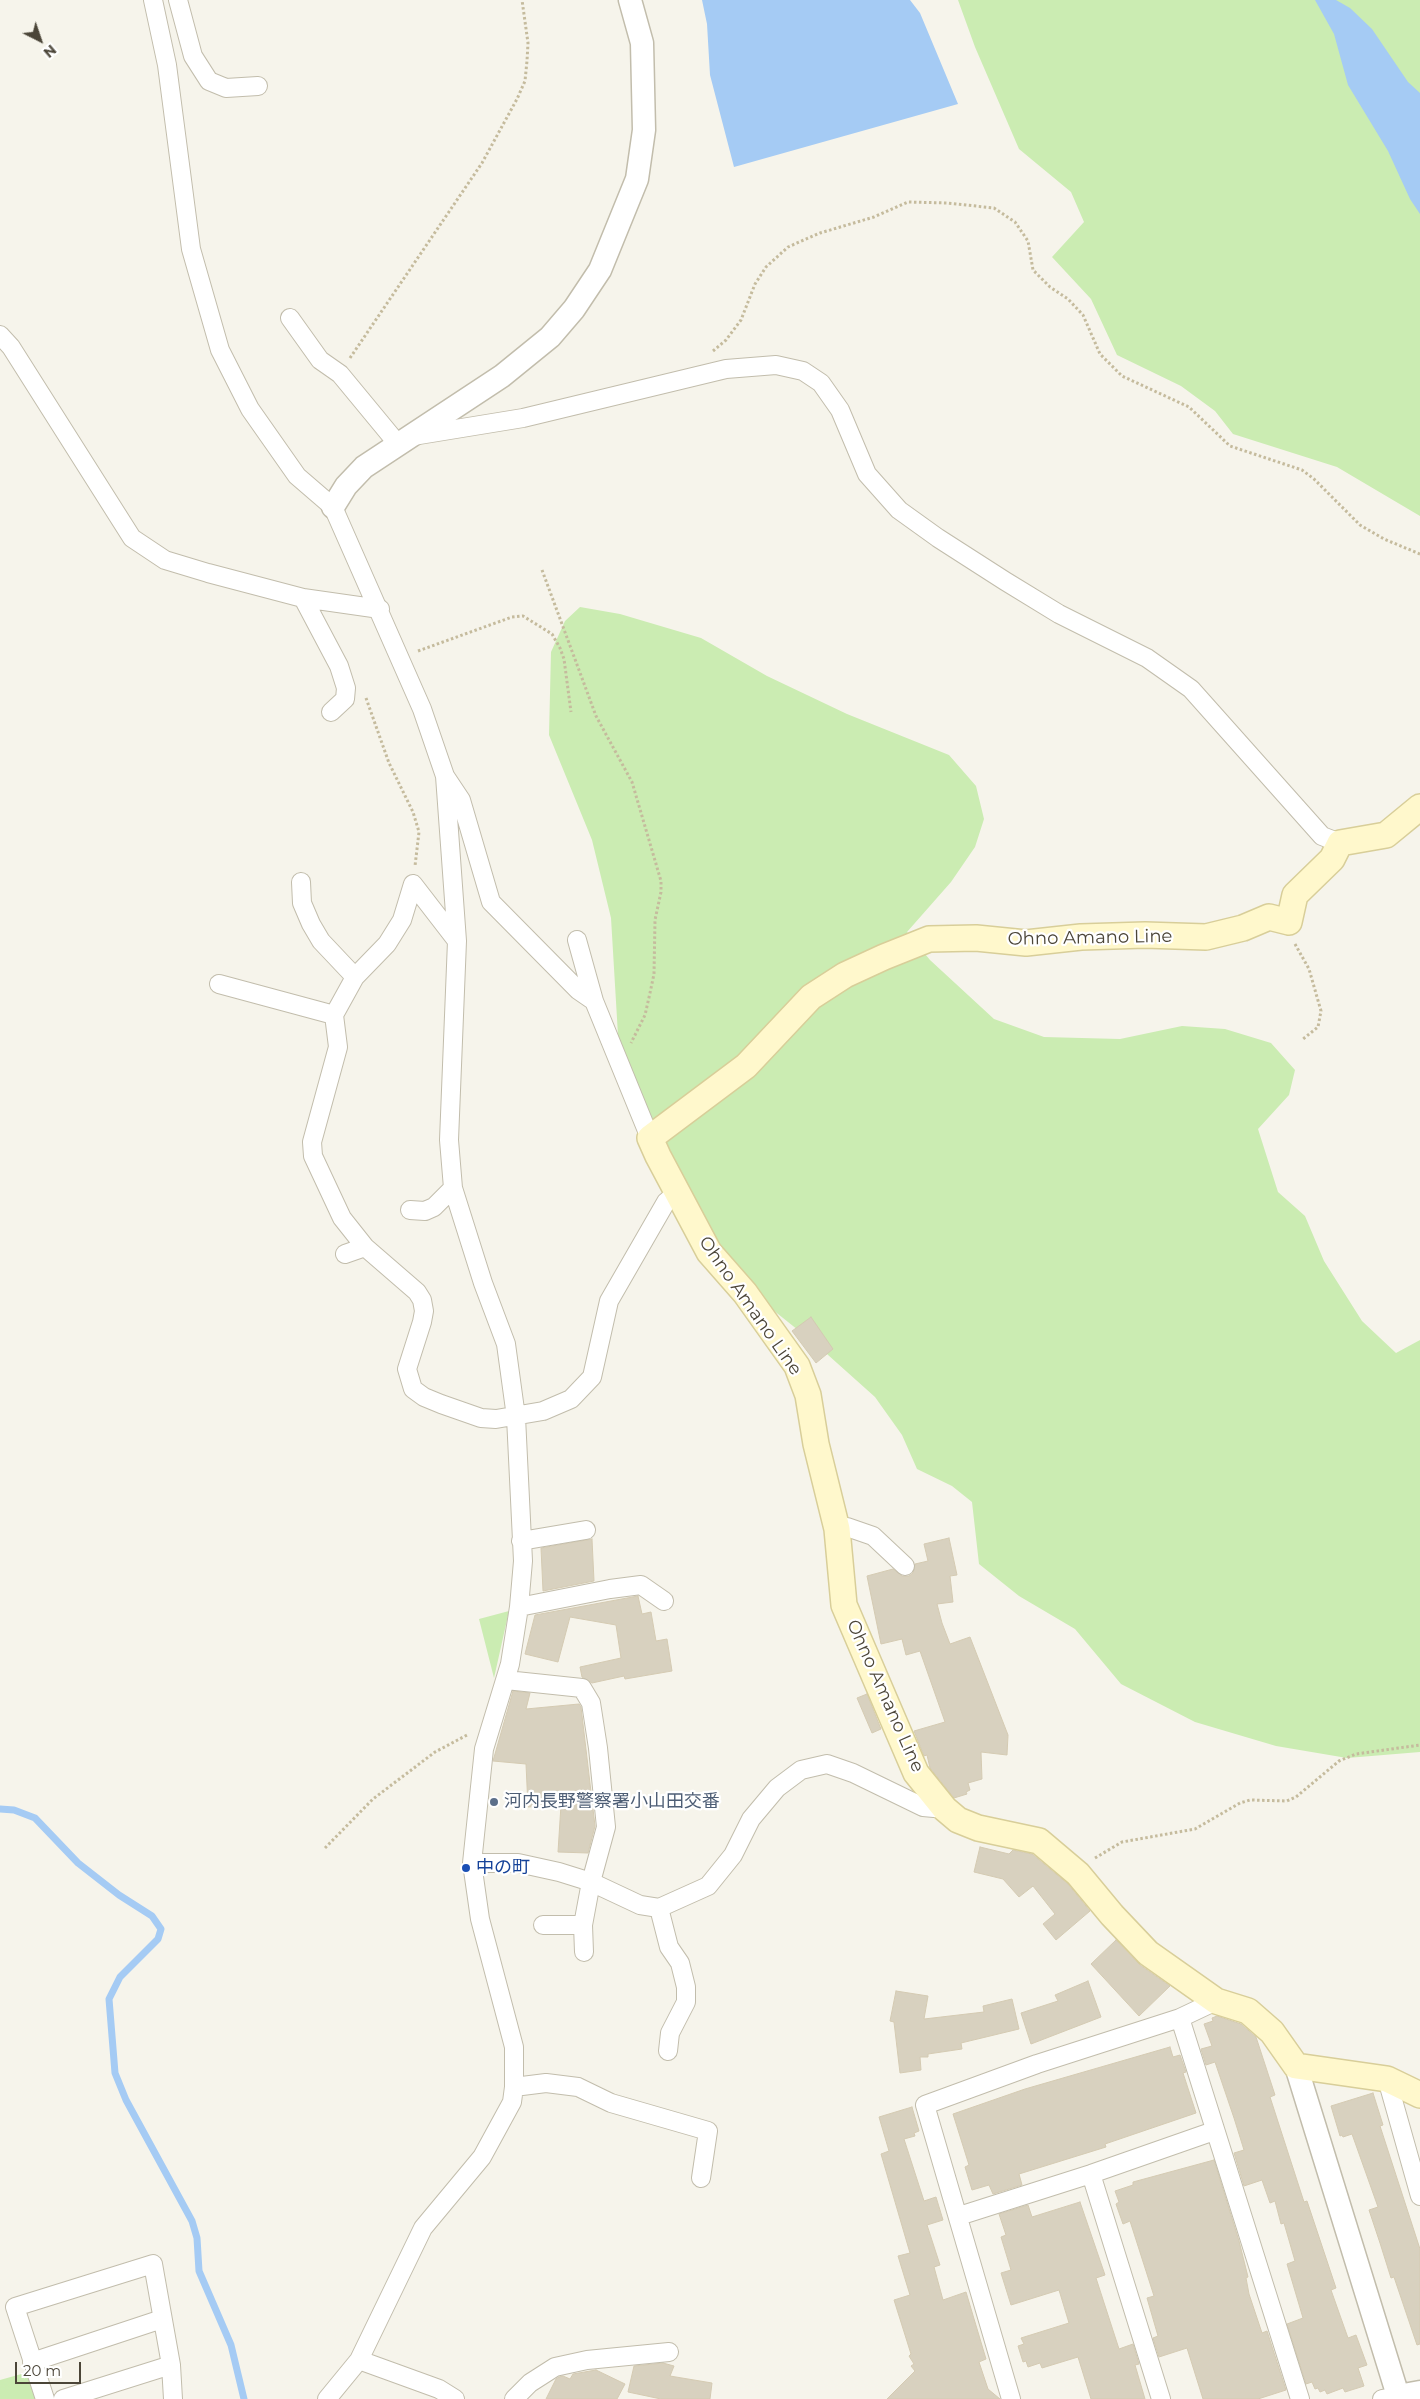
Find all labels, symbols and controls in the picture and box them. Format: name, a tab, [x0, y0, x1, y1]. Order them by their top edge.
north arrow	[15, 15, 65, 65]
text: N	[40, 41, 60, 62]
street label: Ohno Amano Line	[1007, 926, 1173, 950]
street label: Ohno Amano Line	[694, 1232, 806, 1380]
street label: Ohno Amano Line	[842, 1616, 928, 1776]
place label: 河内長野警察署小山田交番	[504, 1791, 720, 1813]
marker: 河内長野警察署小山田交番	[488, 1796, 500, 1808]
place label: 中の町	[476, 1857, 530, 1879]
marker: 中の町	[460, 1862, 472, 1874]
scale bar	[18, 2352, 84, 2384]
text: 20 m	[23, 2361, 61, 2380]

